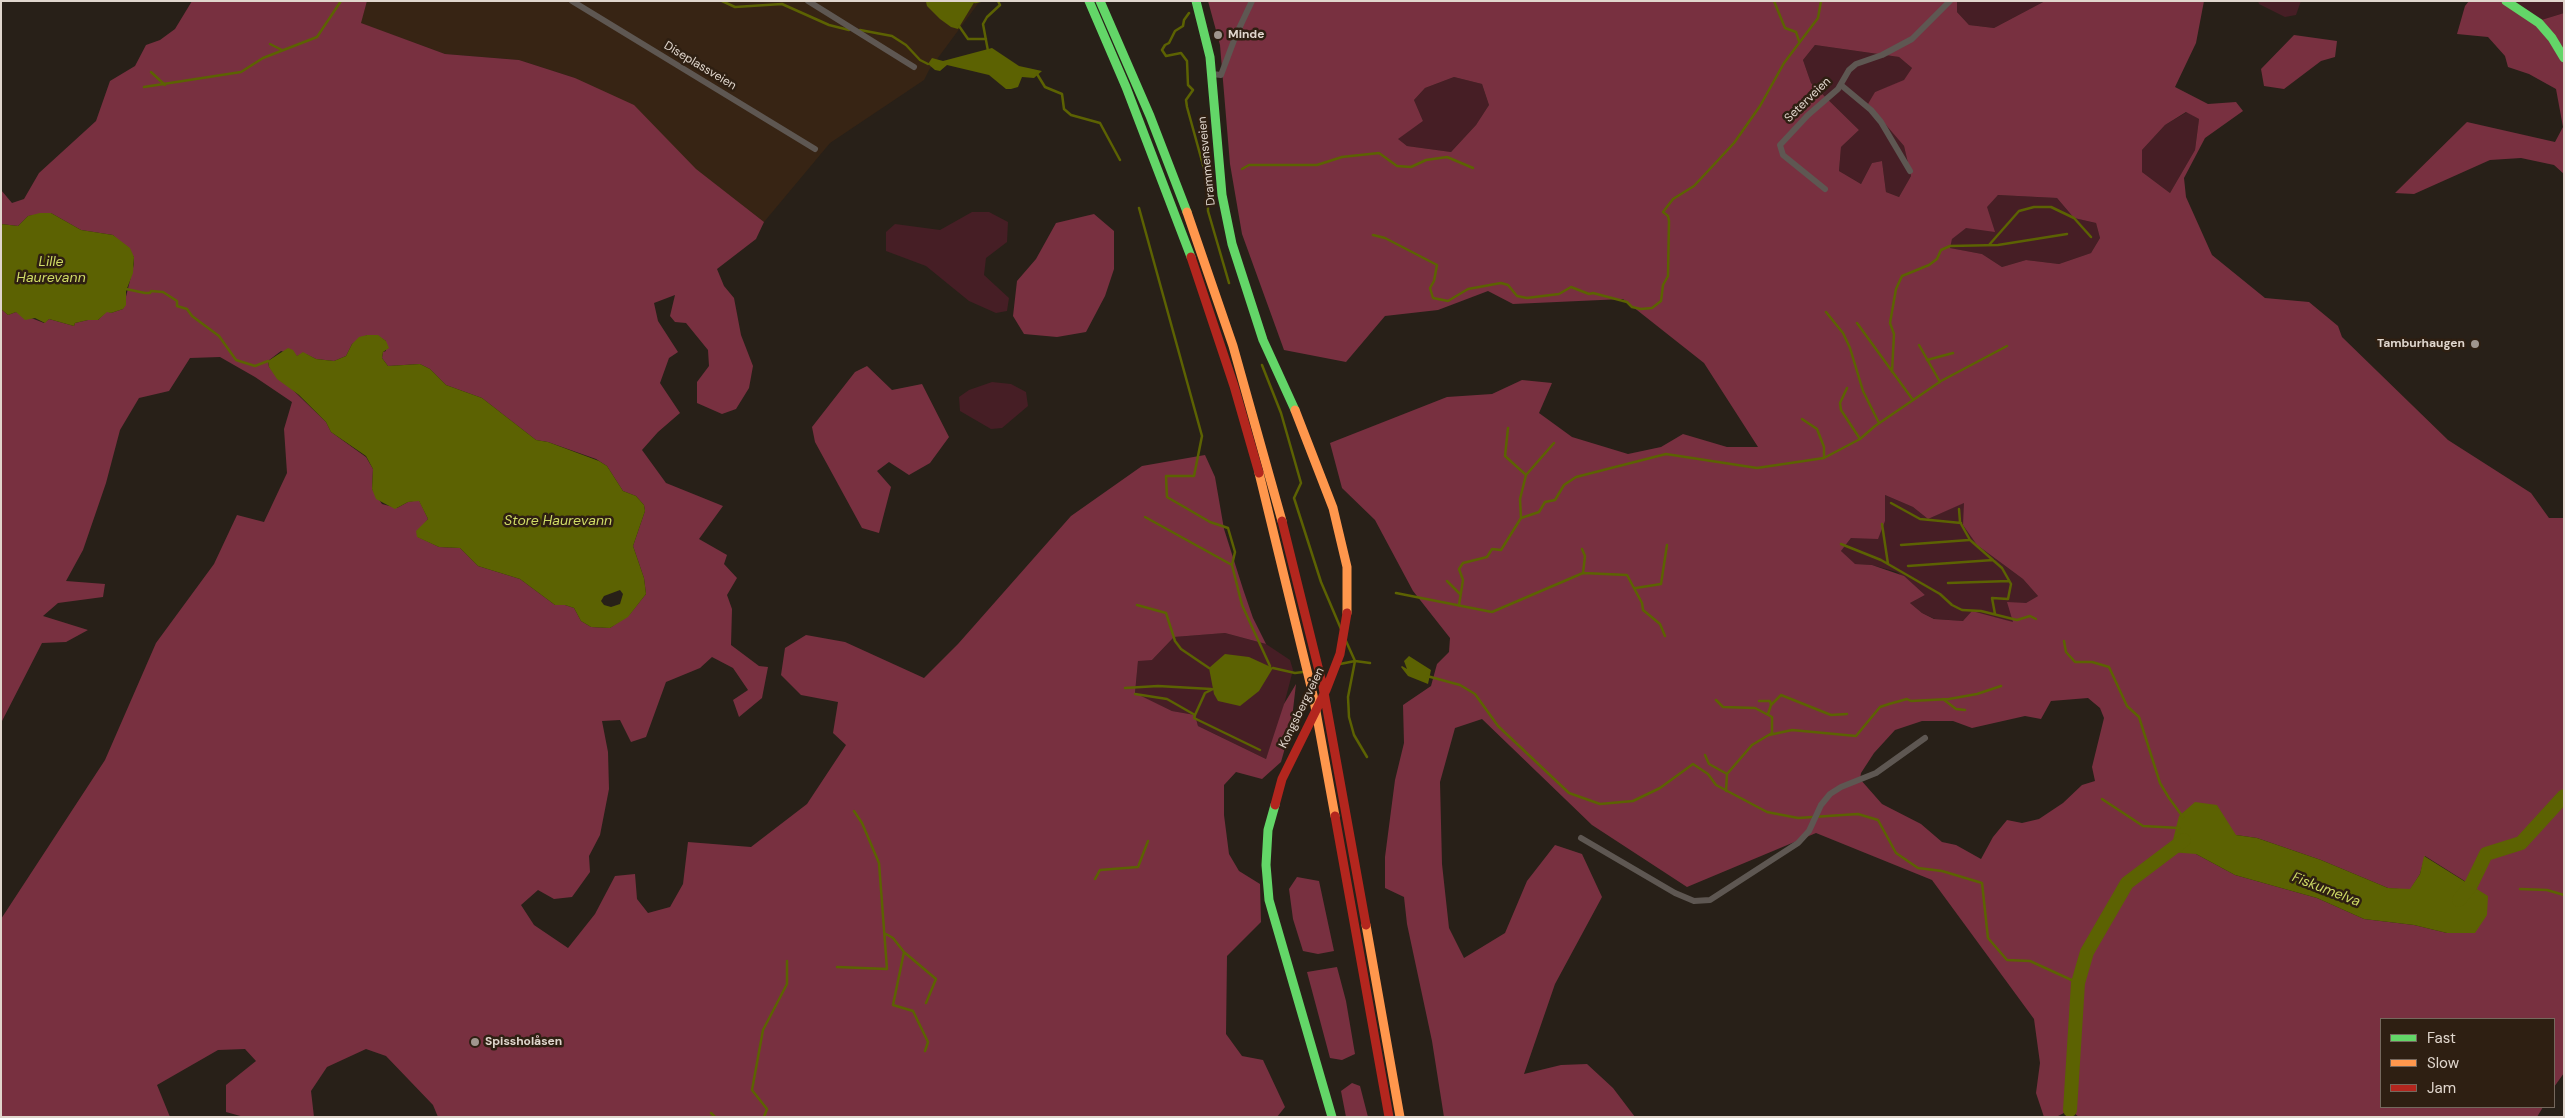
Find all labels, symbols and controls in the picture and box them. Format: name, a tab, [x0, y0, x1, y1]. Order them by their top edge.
place label: Minde	[1228, 28, 1264, 42]
marker: Minde	[1212, 29, 1224, 41]
street label: Diseplassveien	[661, 39, 739, 93]
street label: Seterveien	[1782, 74, 1834, 126]
street label: Drammensveien	[1195, 116, 1219, 206]
water label: Lille Haurevann	[16, 254, 86, 286]
place label: Tamburhaugen	[2377, 337, 2465, 351]
marker: Tamburhaugen	[2469, 338, 2481, 350]
water label: Store Haurevann	[504, 513, 612, 529]
street label: Kongsbergveien	[1276, 665, 1328, 751]
water label: Fiskumelva	[2289, 869, 2363, 911]
legend	[2380, 1018, 2555, 1108]
text: Fast	[2427, 1028, 2456, 1048]
place label: Spissholåsen	[485, 1035, 562, 1049]
marker: Spissholåsen	[469, 1036, 481, 1048]
text: Slow	[2427, 1053, 2459, 1073]
text: Jam	[2427, 1078, 2456, 1098]

